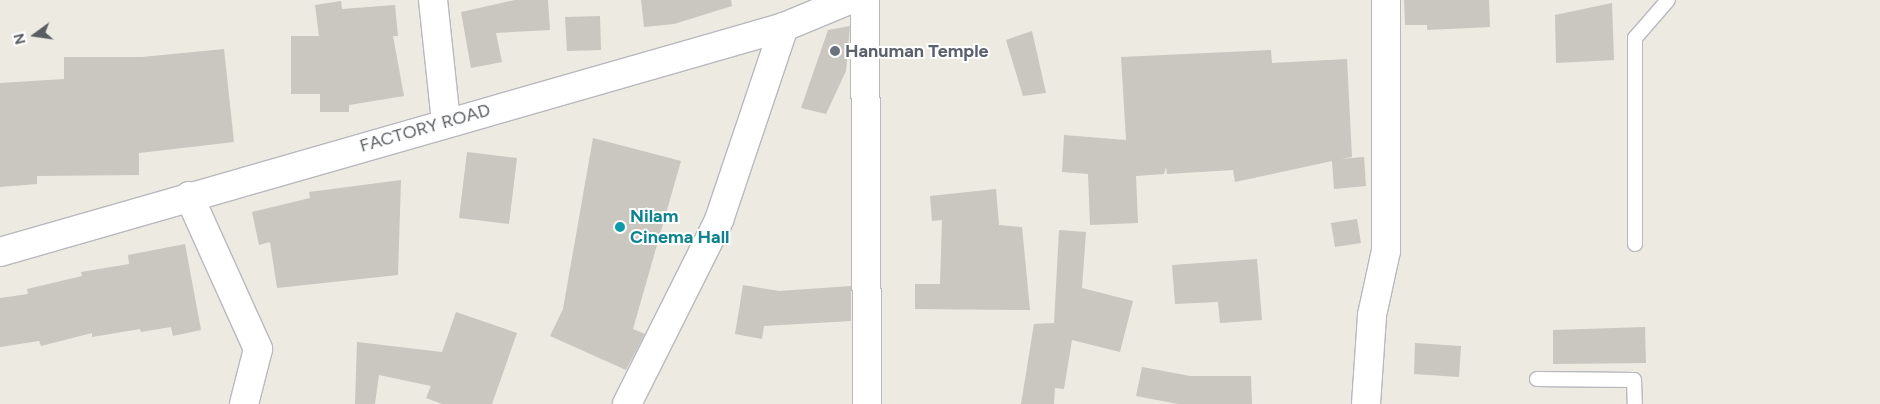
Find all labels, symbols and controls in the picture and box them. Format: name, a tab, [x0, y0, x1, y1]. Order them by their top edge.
north arrow	[10, 10, 60, 60]
text: N	[10, 31, 30, 46]
place label: Hanuman Temple	[845, 40, 989, 62]
marker: Hanuman Temple	[829, 45, 841, 57]
street label: FACTORY ROAD	[357, 99, 493, 157]
place label: Nilam Cinema Hall	[630, 206, 729, 248]
marker: Nilam Cinema Hall	[614, 221, 626, 233]

